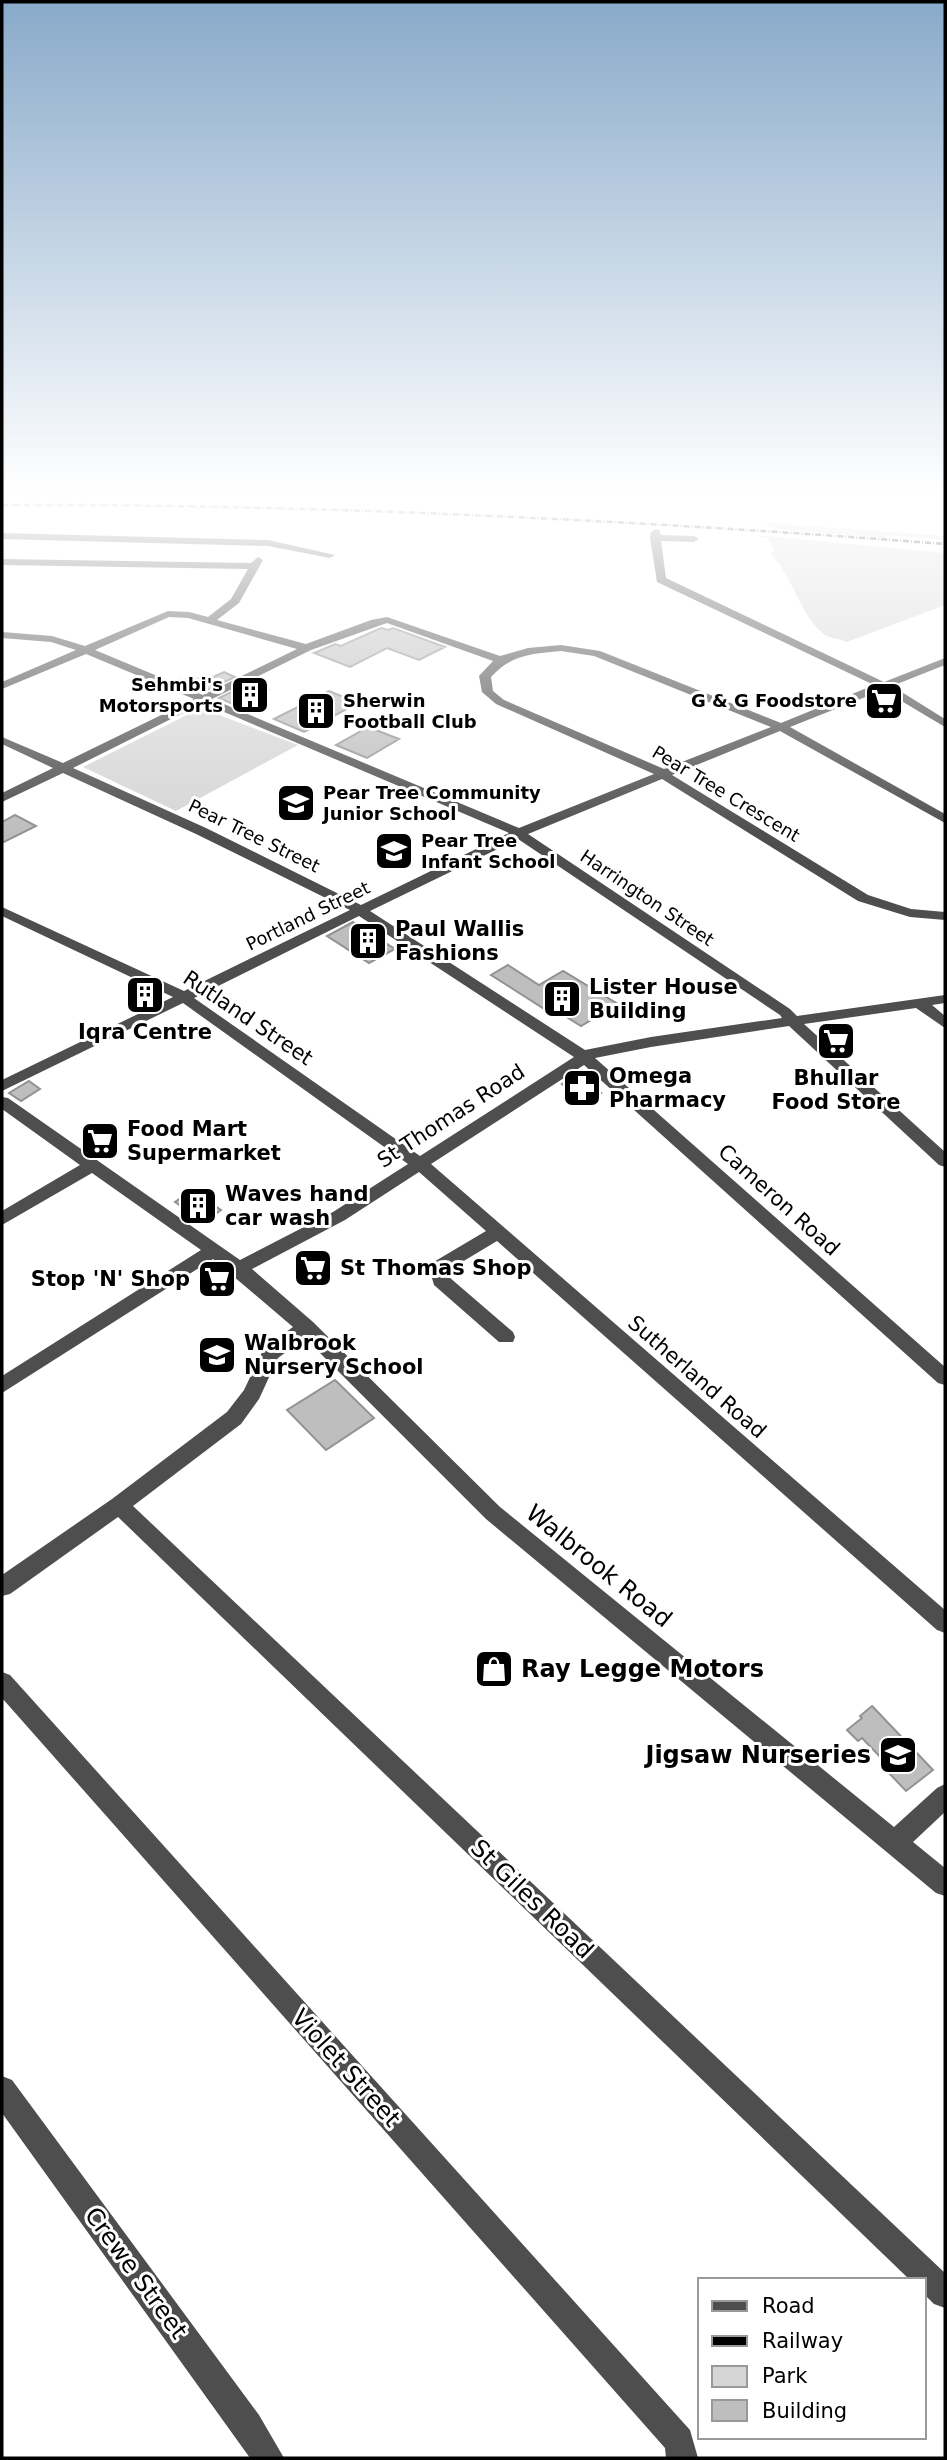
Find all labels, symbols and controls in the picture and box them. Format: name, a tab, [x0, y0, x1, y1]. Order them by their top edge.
place label: Sehmbi's Motorsports	[99, 674, 223, 716]
building icon: Sehmbi's Motorsports	[229, 674, 271, 716]
supermarket icon: G & G Foodstore	[863, 680, 905, 722]
building icon: Sherwin Football Club	[295, 690, 337, 732]
place label: Sherwin Football Club	[343, 690, 477, 732]
place label: G & G Foodstore	[691, 690, 857, 711]
street label: Pear Tree Crescent	[649, 741, 804, 846]
school or university icon: Pear Tree Community Junior School	[275, 782, 317, 824]
place label: Pear Tree Community Junior School	[321, 782, 541, 824]
street label: Pear Tree Street	[185, 795, 323, 876]
school or university icon: Pear Tree Infant School	[373, 830, 415, 872]
place label: Pear Tree Infant School	[421, 830, 556, 872]
street label: Harrington Street	[576, 845, 718, 950]
street label: Portland Street	[243, 877, 373, 955]
place label: Paul Wallis Fashions	[395, 917, 524, 965]
building icon: Paul Wallis Fashions	[347, 920, 389, 962]
street label: Rutland Street	[179, 966, 317, 1070]
building icon: Iqra Centre	[124, 974, 166, 1016]
place label: Lister House Building	[589, 975, 738, 1023]
building icon: Lister House Building	[541, 978, 583, 1020]
place label: Iqra Centre	[78, 1020, 212, 1044]
supermarket icon: Bhullar Food Store	[815, 1020, 857, 1062]
street label: St Thomas Road	[373, 1059, 529, 1173]
place label: Omega Pharmacy	[609, 1064, 726, 1112]
place label: Bhullar Food Store	[772, 1066, 900, 1114]
pharmacy icon: Omega Pharmacy	[561, 1067, 603, 1109]
place label: Food Mart Supermarket	[127, 1117, 281, 1165]
supermarket icon: Food Mart Supermarket	[79, 1120, 121, 1162]
street label: Cameron Road	[714, 1139, 844, 1261]
place label: Waves hand car wash	[225, 1182, 368, 1230]
building icon: Waves hand car wash	[177, 1185, 219, 1227]
supermarket icon: St Thomas Shop	[292, 1247, 334, 1289]
place label: St Thomas Shop	[340, 1256, 532, 1280]
supermarket icon: Stop 'N' Shop	[196, 1258, 238, 1300]
place label: Stop 'N' Shop	[31, 1267, 190, 1291]
street label: Sutherland Road	[623, 1311, 771, 1443]
place label: Walbrook Nursery School	[244, 1331, 424, 1379]
school or university icon: Walbrook Nursery School	[196, 1334, 238, 1376]
street label: Walbrook Road	[521, 1499, 677, 1633]
shop icon: Ray Legge Motors	[473, 1648, 515, 1690]
place label: Ray Legge Motors	[521, 1655, 764, 1683]
school or university icon: Jigsaw Nurseries	[877, 1734, 919, 1776]
place label: Jigsaw Nurseries	[643, 1741, 871, 1769]
street label: St Giles Road	[465, 1834, 599, 1964]
street label: Violet Street	[286, 2003, 406, 2133]
street label: Crewe Street	[79, 2202, 193, 2344]
legend	[698, 2278, 926, 2439]
text: Road	[762, 2294, 815, 2318]
text: Railway	[762, 2329, 843, 2353]
text: Park	[762, 2364, 808, 2388]
text: Building	[762, 2399, 847, 2423]

